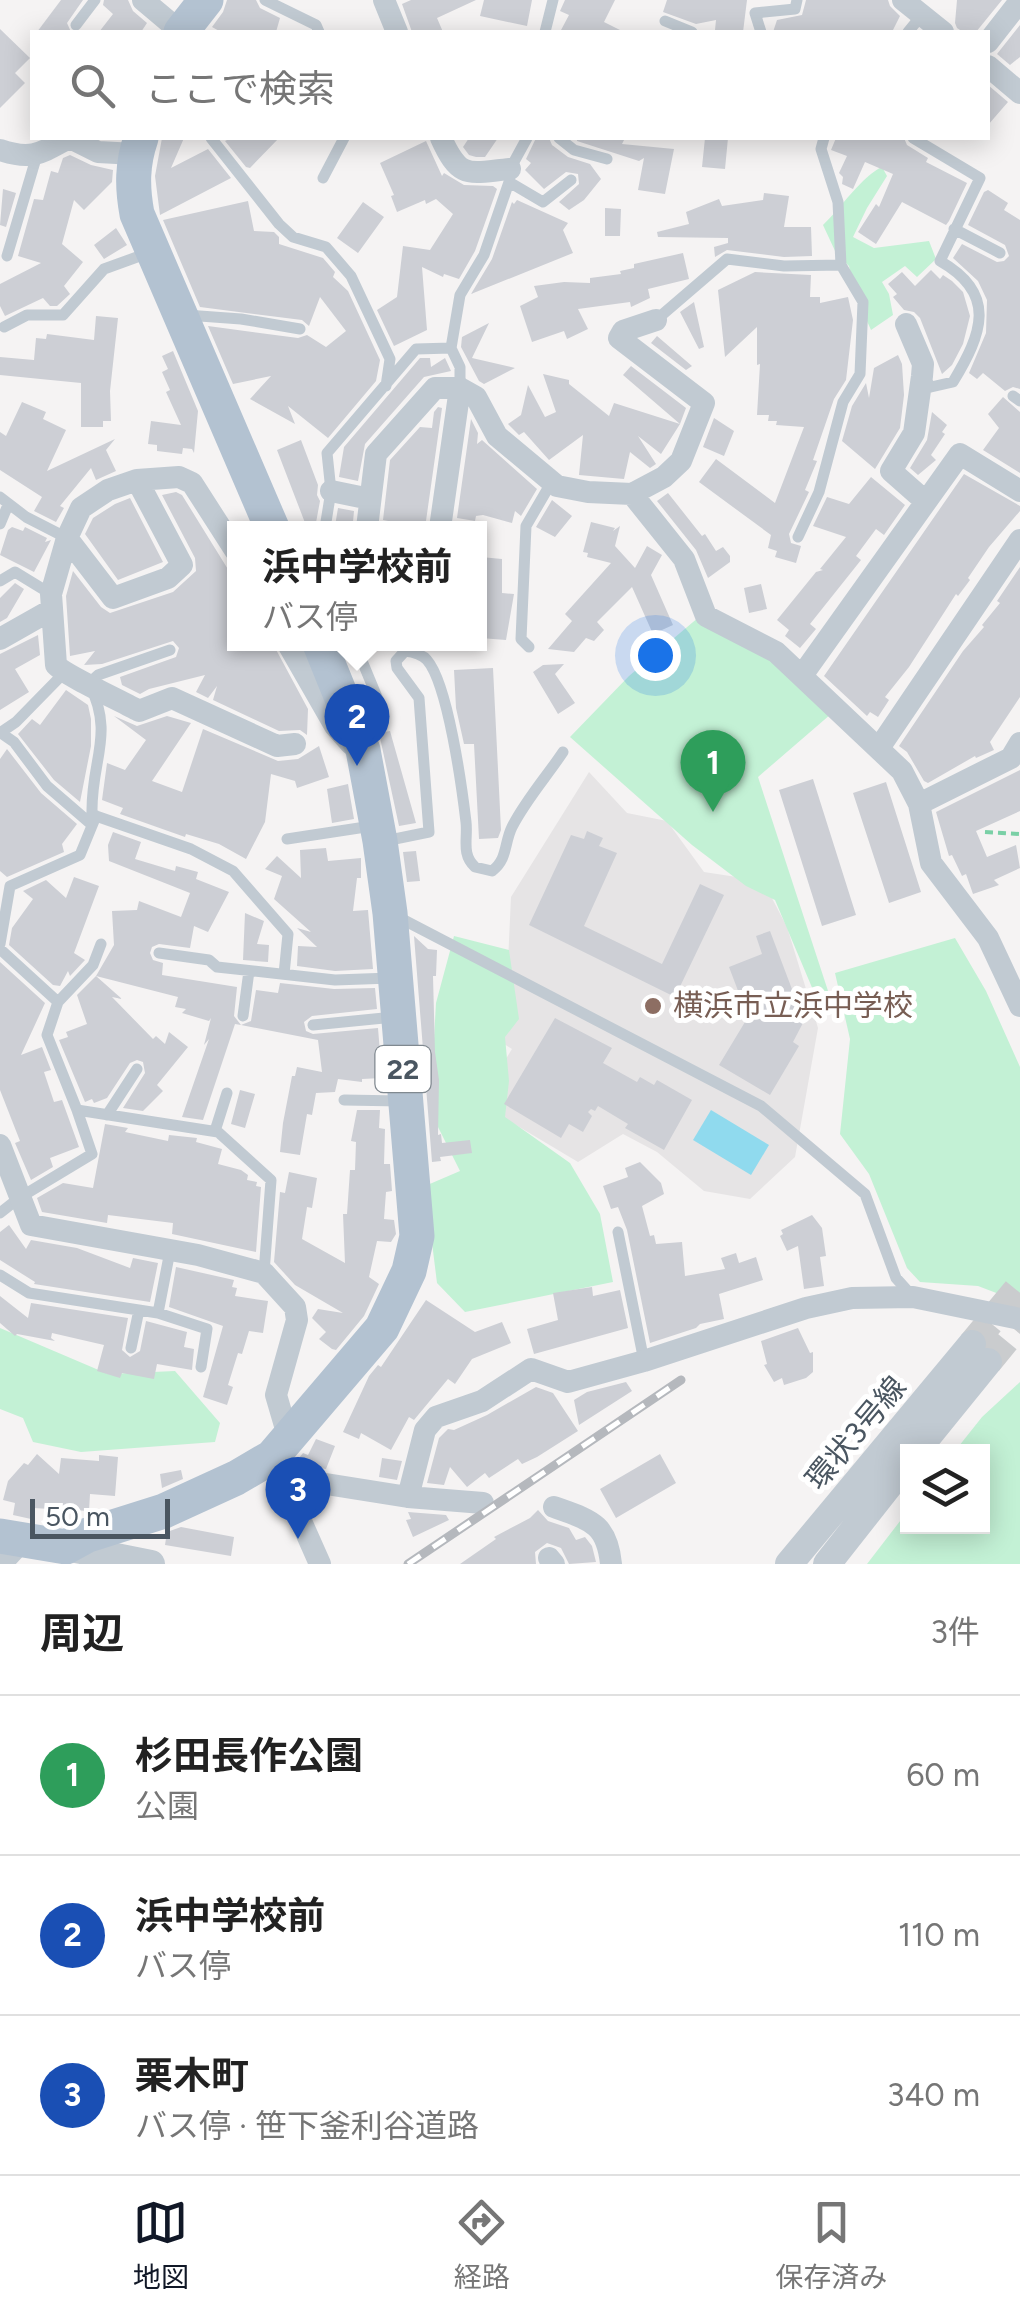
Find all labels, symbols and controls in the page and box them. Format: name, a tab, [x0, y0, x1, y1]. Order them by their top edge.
search box	[30, 30, 990, 140]
icon: search	[65, 58, 120, 113]
text: ここで検索	[145, 66, 335, 112]
popup	[227, 521, 487, 651]
text: 浜中学校前	[262, 544, 452, 590]
text: バス停	[262, 598, 358, 636]
your location	[630, 630, 681, 681]
pin: 2	[324, 684, 390, 766]
pin: 1	[680, 730, 746, 812]
place label: 横浜市立浜中学校	[673, 987, 913, 1024]
marker: 横浜市立浜中学校	[642, 995, 664, 1017]
road number: 22	[376, 1046, 430, 1092]
street label: 環状3号線	[798, 1369, 914, 1497]
map controls	[900, 1444, 990, 1534]
button: layers	[900, 1444, 990, 1534]
pin: 3	[266, 1456, 330, 1539]
scale bar	[30, 1494, 170, 1538]
text: 50 m	[45, 1499, 110, 1533]
text: 周辺	[40, 1608, 124, 1659]
text: 3件	[931, 1613, 980, 1651]
text: 杉田長作公園	[135, 1733, 363, 1779]
text: 1	[66, 1756, 79, 1794]
text: 60 m	[906, 1756, 980, 1794]
text: 公園	[135, 1787, 199, 1825]
text: 浜中学校前	[135, 1893, 325, 1939]
text: 2	[63, 1916, 82, 1954]
text: 110 m	[898, 1916, 980, 1954]
text: バス停	[135, 1947, 231, 1985]
text: 栗木町	[135, 2053, 249, 2099]
text: 3	[64, 2076, 81, 2114]
text: 340 m	[887, 2076, 980, 2114]
text: バス停 · 笹下釜利谷道路	[135, 2107, 479, 2145]
tab: 地図	[133, 2195, 189, 2295]
tab: 経路	[454, 2195, 510, 2295]
tab: 保存済み	[775, 2195, 887, 2295]

